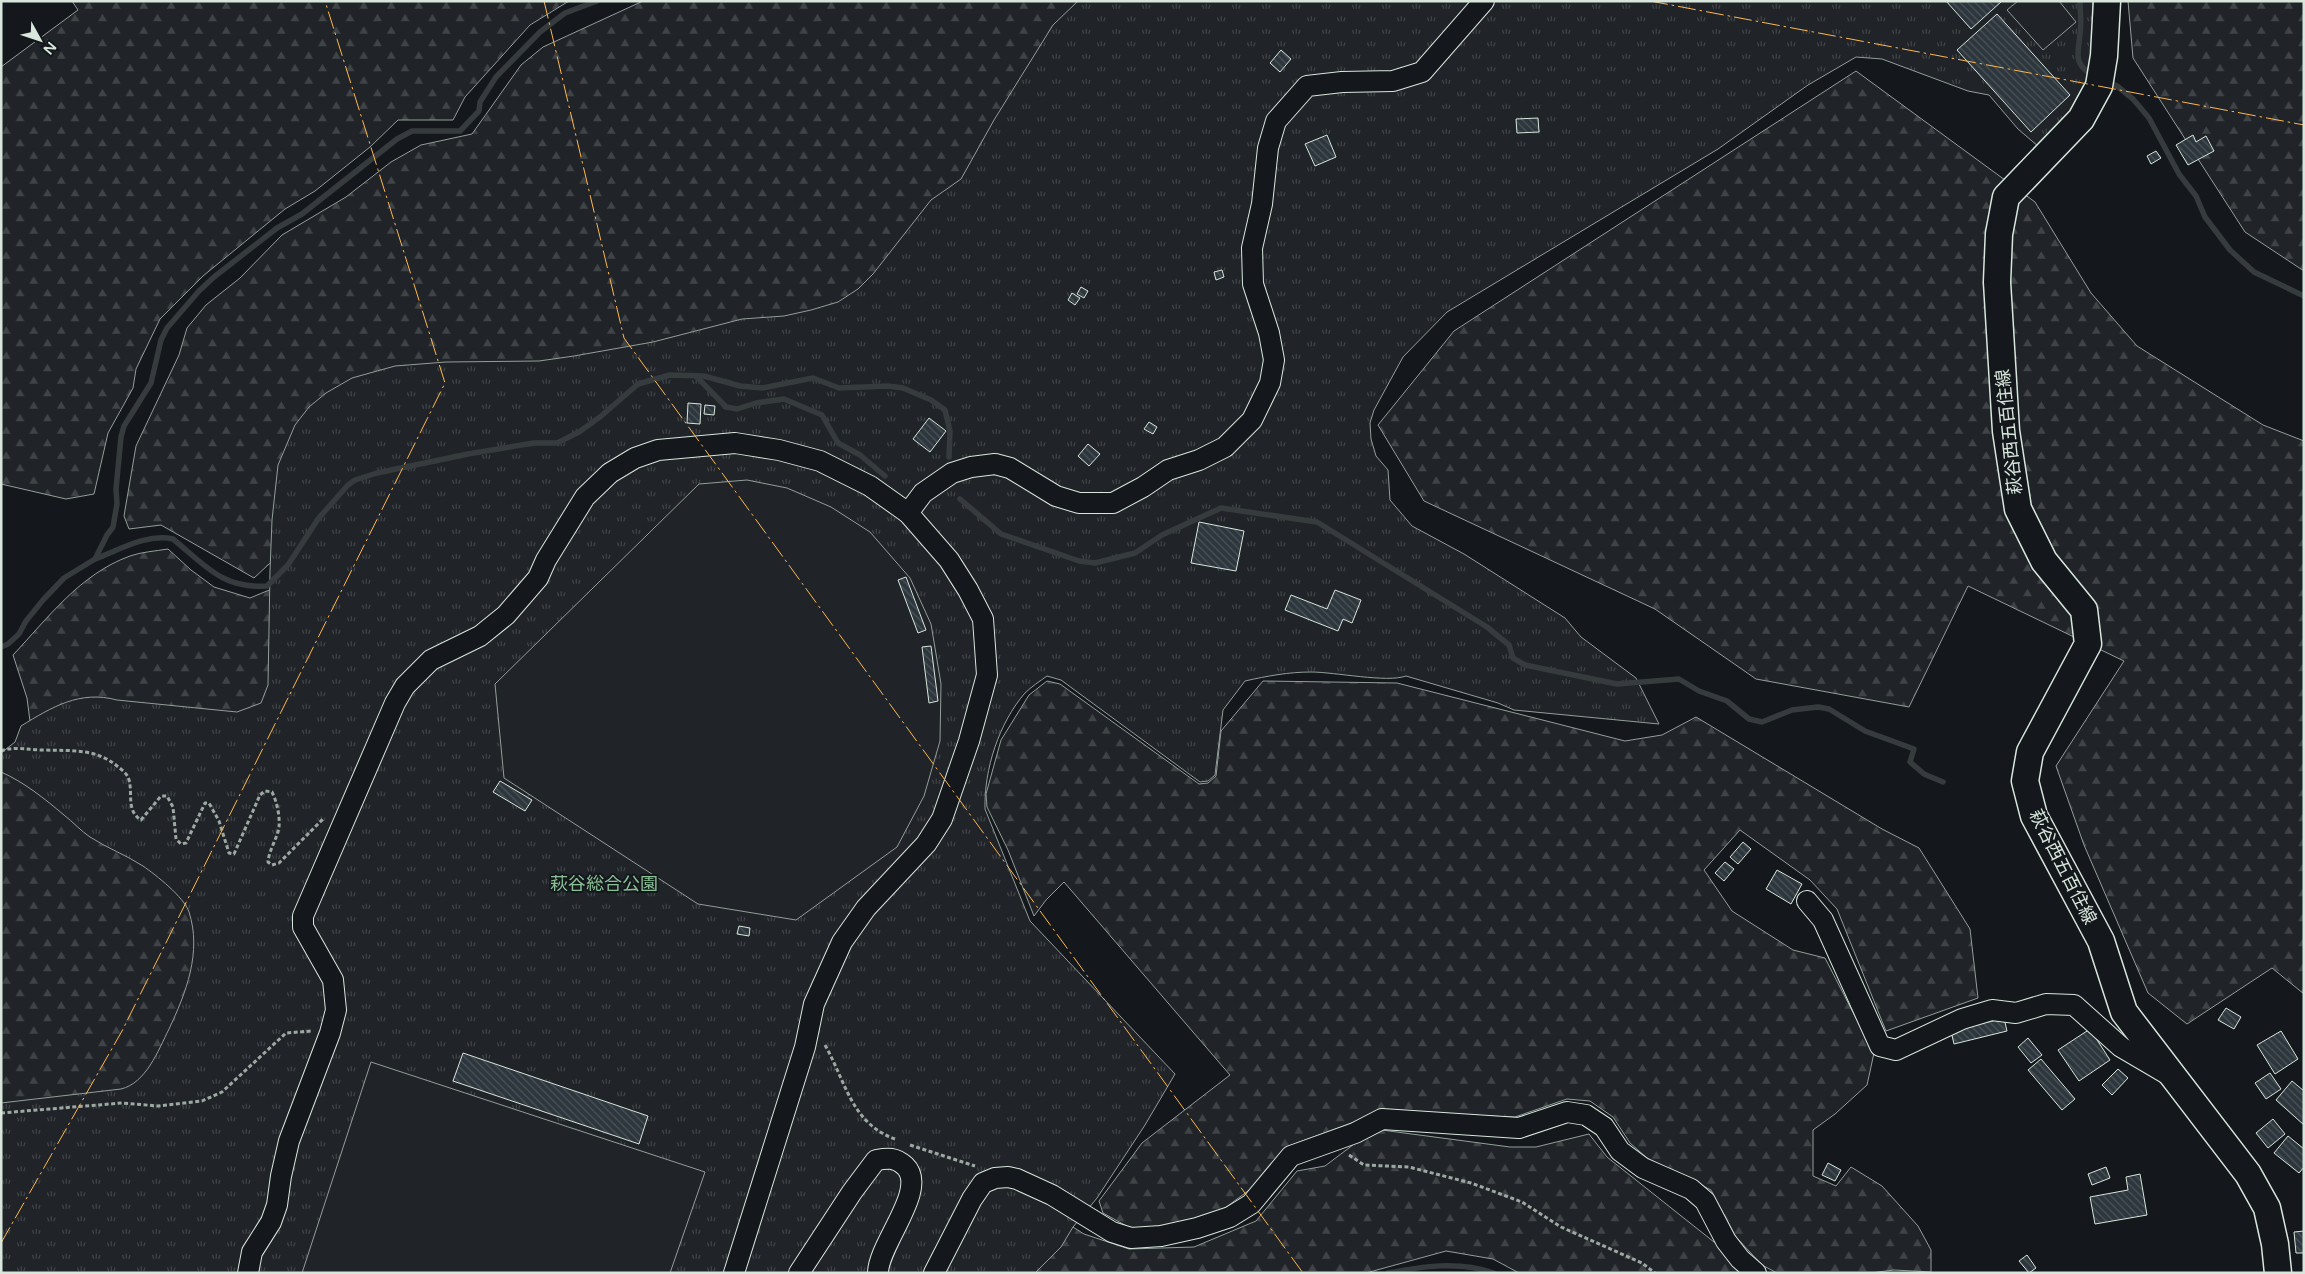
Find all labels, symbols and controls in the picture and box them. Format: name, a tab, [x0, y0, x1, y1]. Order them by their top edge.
north arrow	[15, 15, 65, 65]
text: N	[39, 38, 60, 58]
street label: 萩谷西五百住線	[1991, 368, 2027, 496]
street label: 萩谷西五百住線	[2025, 806, 2101, 928]
park label: 萩谷総合公園	[550, 873, 658, 895]

